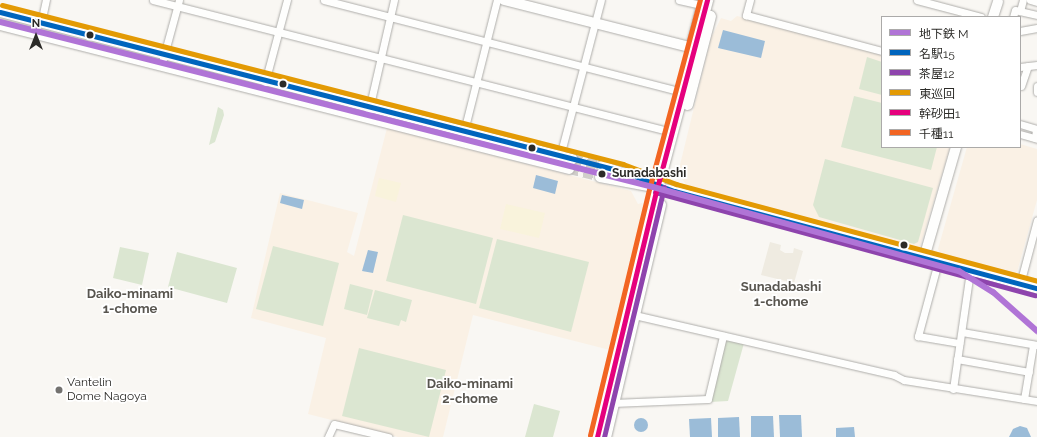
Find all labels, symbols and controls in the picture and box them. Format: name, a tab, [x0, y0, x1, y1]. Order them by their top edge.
north arrow	[16, 16, 56, 56]
legend	[881, 16, 1021, 148]
text: N	[32, 17, 40, 30]
text: 地下鉄 M	[919, 27, 969, 41]
unlabelled marker	[85, 30, 95, 40]
text: 名駅15	[919, 47, 955, 61]
text: 茶屋12	[919, 67, 954, 81]
unlabelled marker	[278, 79, 288, 89]
text: 東巡回	[919, 87, 955, 101]
text: 幹砂田1	[919, 107, 960, 121]
text: 千種11	[919, 127, 953, 141]
unlabelled marker	[527, 143, 537, 153]
marker: Sunadabashi	[595, 167, 609, 181]
place label: Sunadabashi	[612, 167, 686, 181]
unlabelled marker	[899, 240, 909, 250]
district label: Sunadabashi 1-chome	[741, 280, 821, 311]
district label: Daiko-minami 1-chome	[87, 287, 173, 318]
place label: Vantelin Dome Nagoya	[67, 376, 147, 404]
district label: Daiko-minami 2-chome	[427, 377, 513, 408]
marker: Vantelin Dome Nagoya	[54, 385, 64, 395]

